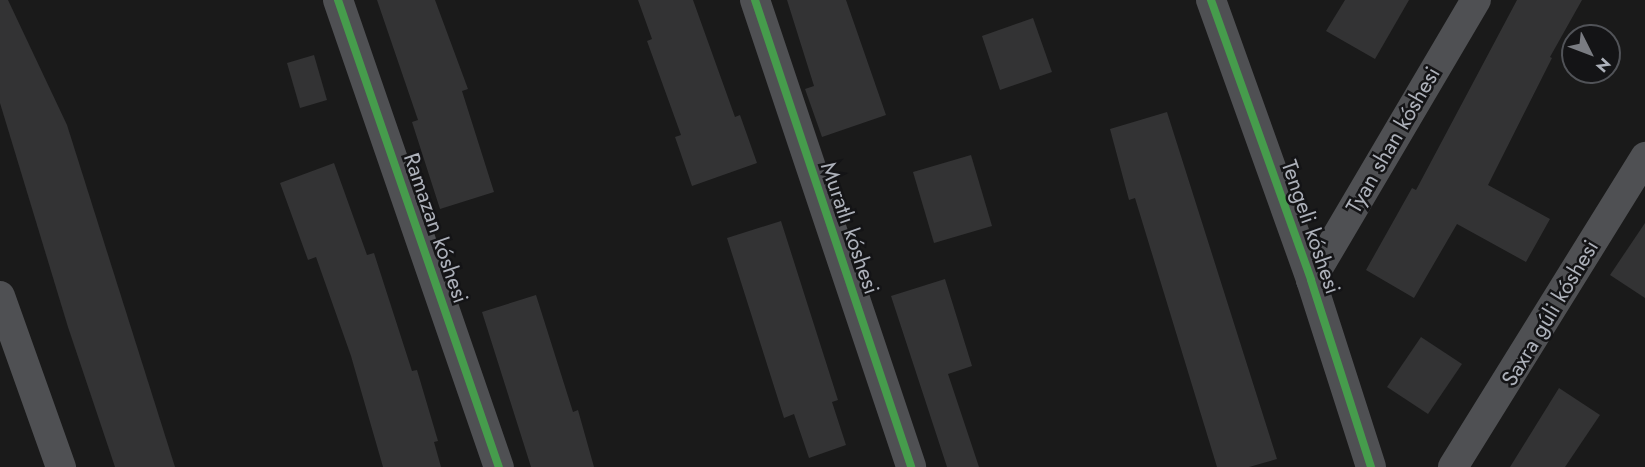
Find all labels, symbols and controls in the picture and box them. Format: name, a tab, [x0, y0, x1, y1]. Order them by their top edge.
north arrow	[1561, 24, 1621, 84]
text: N	[1590, 53, 1616, 77]
street label: Tyan shan kóshesi	[1340, 62, 1446, 218]
street label: Ramazan kóshesi	[398, 149, 474, 307]
street label: Tengeli kóshesi	[1276, 157, 1346, 297]
street label: Muratlı kóshesi	[815, 159, 885, 297]
street label: Saxra gúli kóshesi	[1496, 235, 1604, 391]

